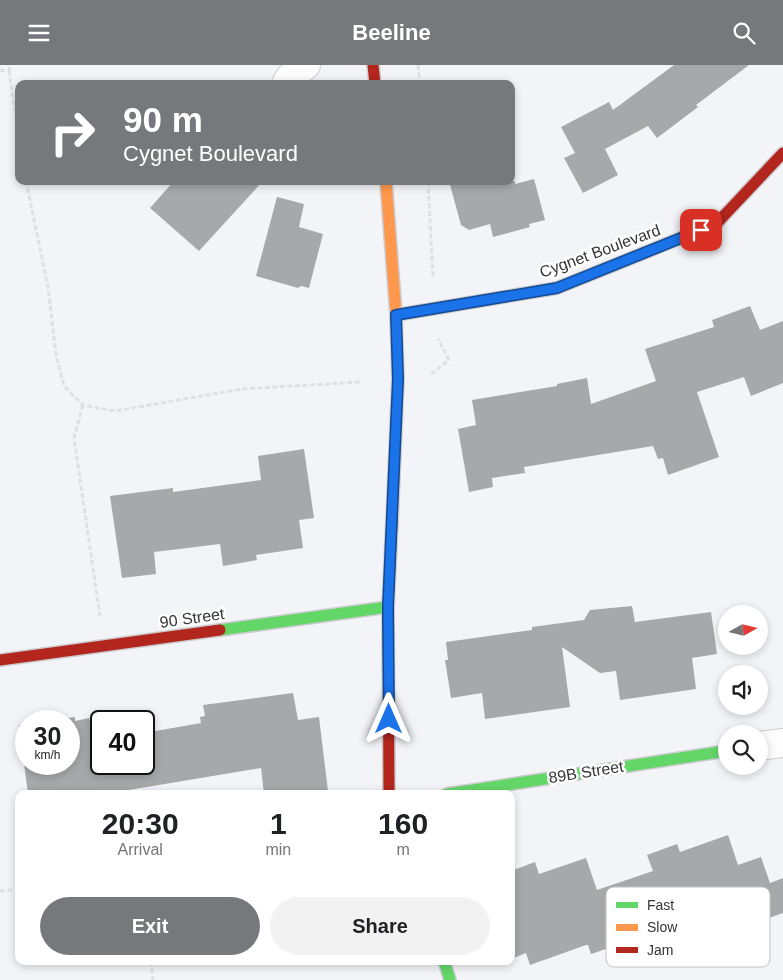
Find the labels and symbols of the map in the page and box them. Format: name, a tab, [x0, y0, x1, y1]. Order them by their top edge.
pin	[680, 209, 722, 251]
street label: Cygnet Boulevard	[537, 221, 663, 281]
street label: 90 Street	[159, 605, 226, 631]
north arrow	[718, 605, 768, 655]
position arrow	[362, 692, 414, 744]
speed limit sign: 40	[90, 710, 155, 775]
street label: 89B Street	[547, 758, 625, 786]
legend	[606, 887, 770, 967]
text: Fast	[647, 897, 674, 913]
text: Slow	[647, 919, 678, 935]
text: Jam	[647, 942, 673, 958]

